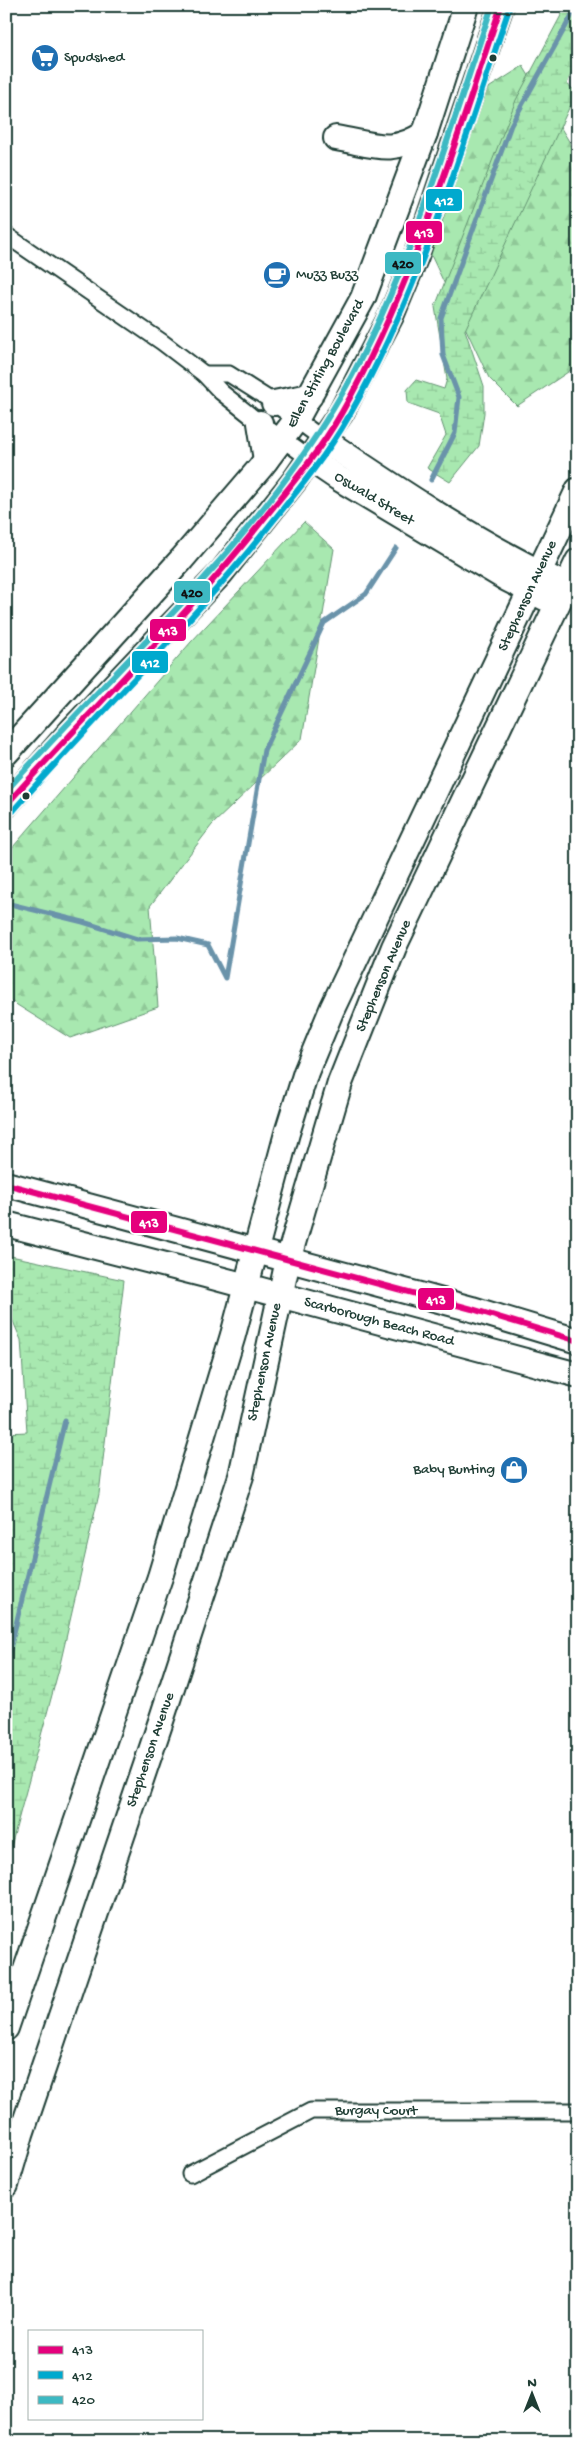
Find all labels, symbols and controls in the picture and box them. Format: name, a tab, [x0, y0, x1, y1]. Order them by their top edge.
supermarket icon: Spudshed	[30, 43, 60, 73]
place label: Spudshed	[64, 49, 125, 67]
unlabelled marker	[488, 53, 498, 63]
line badge: 412	[425, 188, 463, 212]
text: 412	[433, 194, 454, 211]
line badge: 413	[405, 220, 443, 244]
text: 413	[413, 226, 434, 243]
line badge: 420	[384, 251, 422, 275]
text: 420	[391, 257, 414, 274]
cafe icon: Muzz Buzz	[262, 260, 292, 290]
place label: Muzz Buzz	[296, 266, 359, 284]
street label: Ellen Stirling Boulevard	[283, 295, 369, 431]
street label: Oswald Street	[331, 468, 419, 531]
street label: Stephenson Avenue	[494, 537, 562, 654]
line badge: 420	[173, 580, 211, 604]
text: 420	[180, 586, 203, 603]
line badge: 413	[149, 618, 187, 642]
text: 413	[157, 624, 178, 641]
line badge: 412	[131, 650, 169, 674]
text: 412	[139, 656, 160, 673]
unlabelled marker	[21, 791, 31, 801]
street label: Stephenson Avenue	[352, 917, 416, 1035]
line badge: 413	[130, 1210, 168, 1234]
text: 413	[138, 1216, 159, 1233]
line badge: 413	[417, 1287, 455, 1311]
street label: Scarborough Beach Road	[302, 1293, 457, 1351]
text: 413	[425, 1293, 446, 1310]
street label: Stephenson Avenue	[244, 1301, 286, 1423]
shop icon: Baby Bunting	[499, 1455, 529, 1485]
place label: Baby Bunting	[412, 1461, 495, 1479]
street label: Stephenson Avenue	[123, 1690, 179, 1810]
street label: Burgay Court	[334, 2102, 419, 2120]
legend	[28, 2330, 202, 2420]
text: 413	[72, 2342, 93, 2360]
text: 412	[72, 2368, 93, 2386]
north arrow	[506, 2370, 556, 2420]
text: N	[527, 2375, 537, 2392]
text: 420	[72, 2392, 95, 2410]

